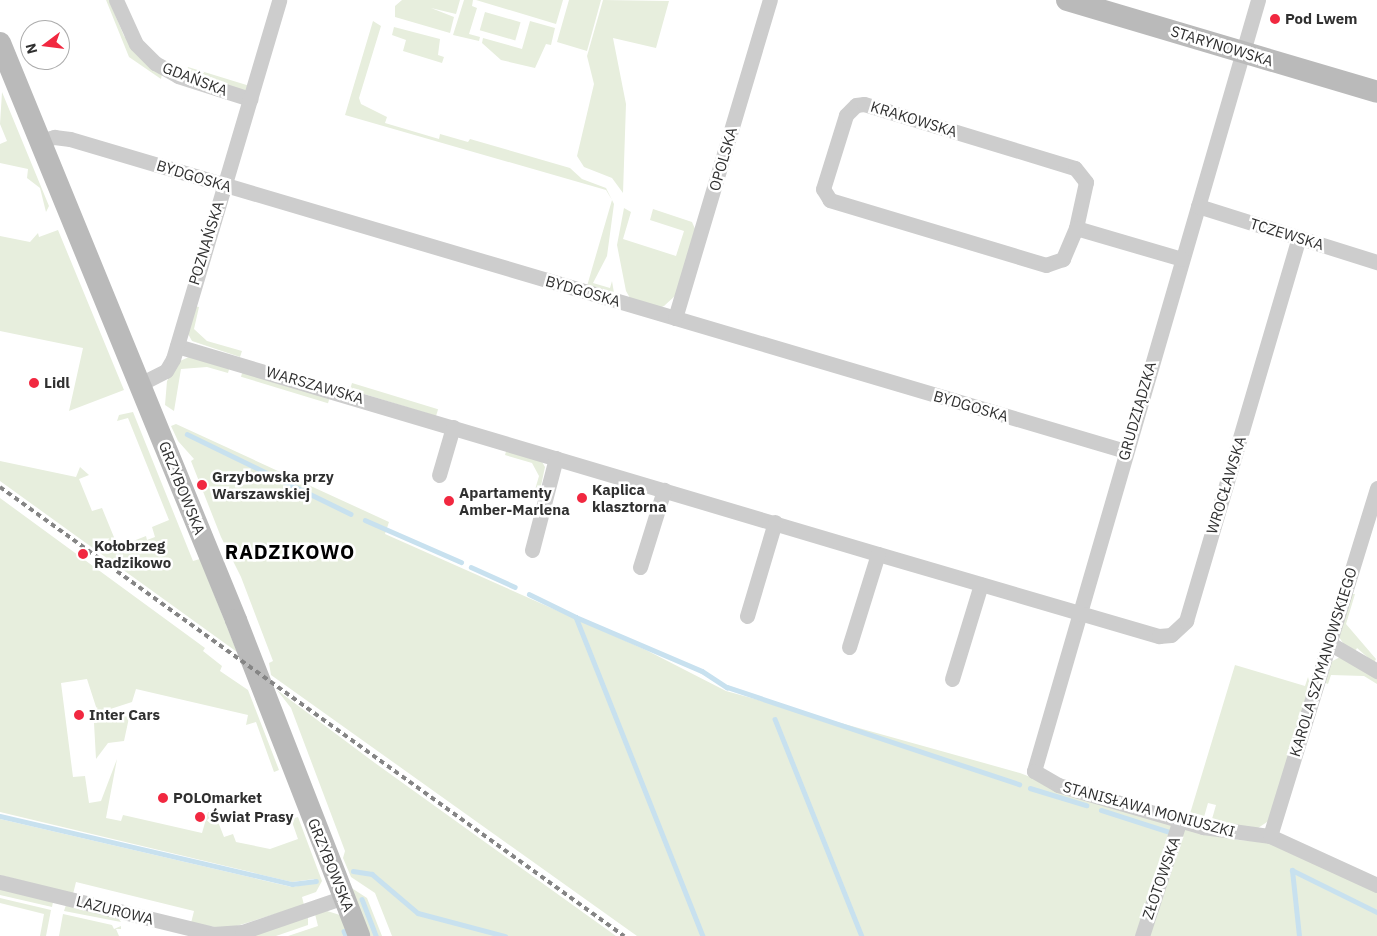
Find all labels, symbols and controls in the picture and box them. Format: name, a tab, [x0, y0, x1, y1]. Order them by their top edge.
place label: Pod Lwem	[1285, 10, 1357, 28]
marker: Pod Lwem	[1269, 13, 1281, 25]
north arrow	[20, 20, 70, 70]
street label: STARYNOWSKA	[1169, 22, 1275, 70]
text: N	[21, 41, 41, 56]
street label: GDAŃSKA	[160, 58, 230, 100]
street label: KRAKOWSKA	[868, 97, 960, 141]
street label: OPOLSKA	[705, 125, 741, 193]
street label: BYDGOSKA	[154, 156, 234, 196]
street label: POZNAŃSKA	[185, 199, 227, 287]
street label: TCZEWSKA	[1248, 214, 1326, 254]
street label: BYDGOSKA	[543, 272, 623, 310]
street label: GRUDZIĄDZKA	[1114, 360, 1160, 462]
street label: WARSZAWSKA	[264, 362, 366, 408]
place label: Lidl	[44, 374, 70, 392]
marker: Lidl	[28, 377, 40, 389]
street label: BYDGOSKA	[931, 387, 1011, 425]
street label: WROCŁAWSKA	[1203, 434, 1249, 536]
street label: GRZYBOWSKA	[155, 439, 209, 537]
place label: Grzybowska przy Warszawskiej	[212, 467, 334, 502]
marker: Grzybowska przy Warszawskiej	[196, 479, 208, 491]
place label: Kaplica klasztorna	[592, 480, 667, 515]
place label: Apartamenty Amber-Marlena	[459, 483, 570, 518]
marker: Kaplica klasztorna	[576, 492, 588, 504]
marker: Apartamenty Amber-Marlena	[443, 495, 455, 507]
place label: Kołobrzeg Radzikowo	[94, 536, 171, 571]
district label: RADZIKOWO	[224, 539, 356, 563]
marker: Kołobrzeg Radzikowo	[76, 547, 90, 561]
street label: KAROLA SZYMANOWSKIEGO	[1286, 565, 1360, 759]
place label: Inter Cars	[89, 706, 160, 724]
marker: Inter Cars	[73, 709, 85, 721]
street label: STANISŁAWA MONIUSZKI	[1061, 777, 1237, 841]
place label: POLOmarket	[173, 789, 262, 807]
marker: POLOmarket	[157, 792, 169, 804]
place label: Świat Prasy	[210, 808, 294, 826]
marker: Świat Prasy	[194, 811, 206, 823]
street label: GRZYBOWSKA	[304, 816, 358, 914]
street label: ZŁOTOWSKA	[1138, 834, 1184, 922]
street label: LAZUROWA	[74, 892, 156, 928]

